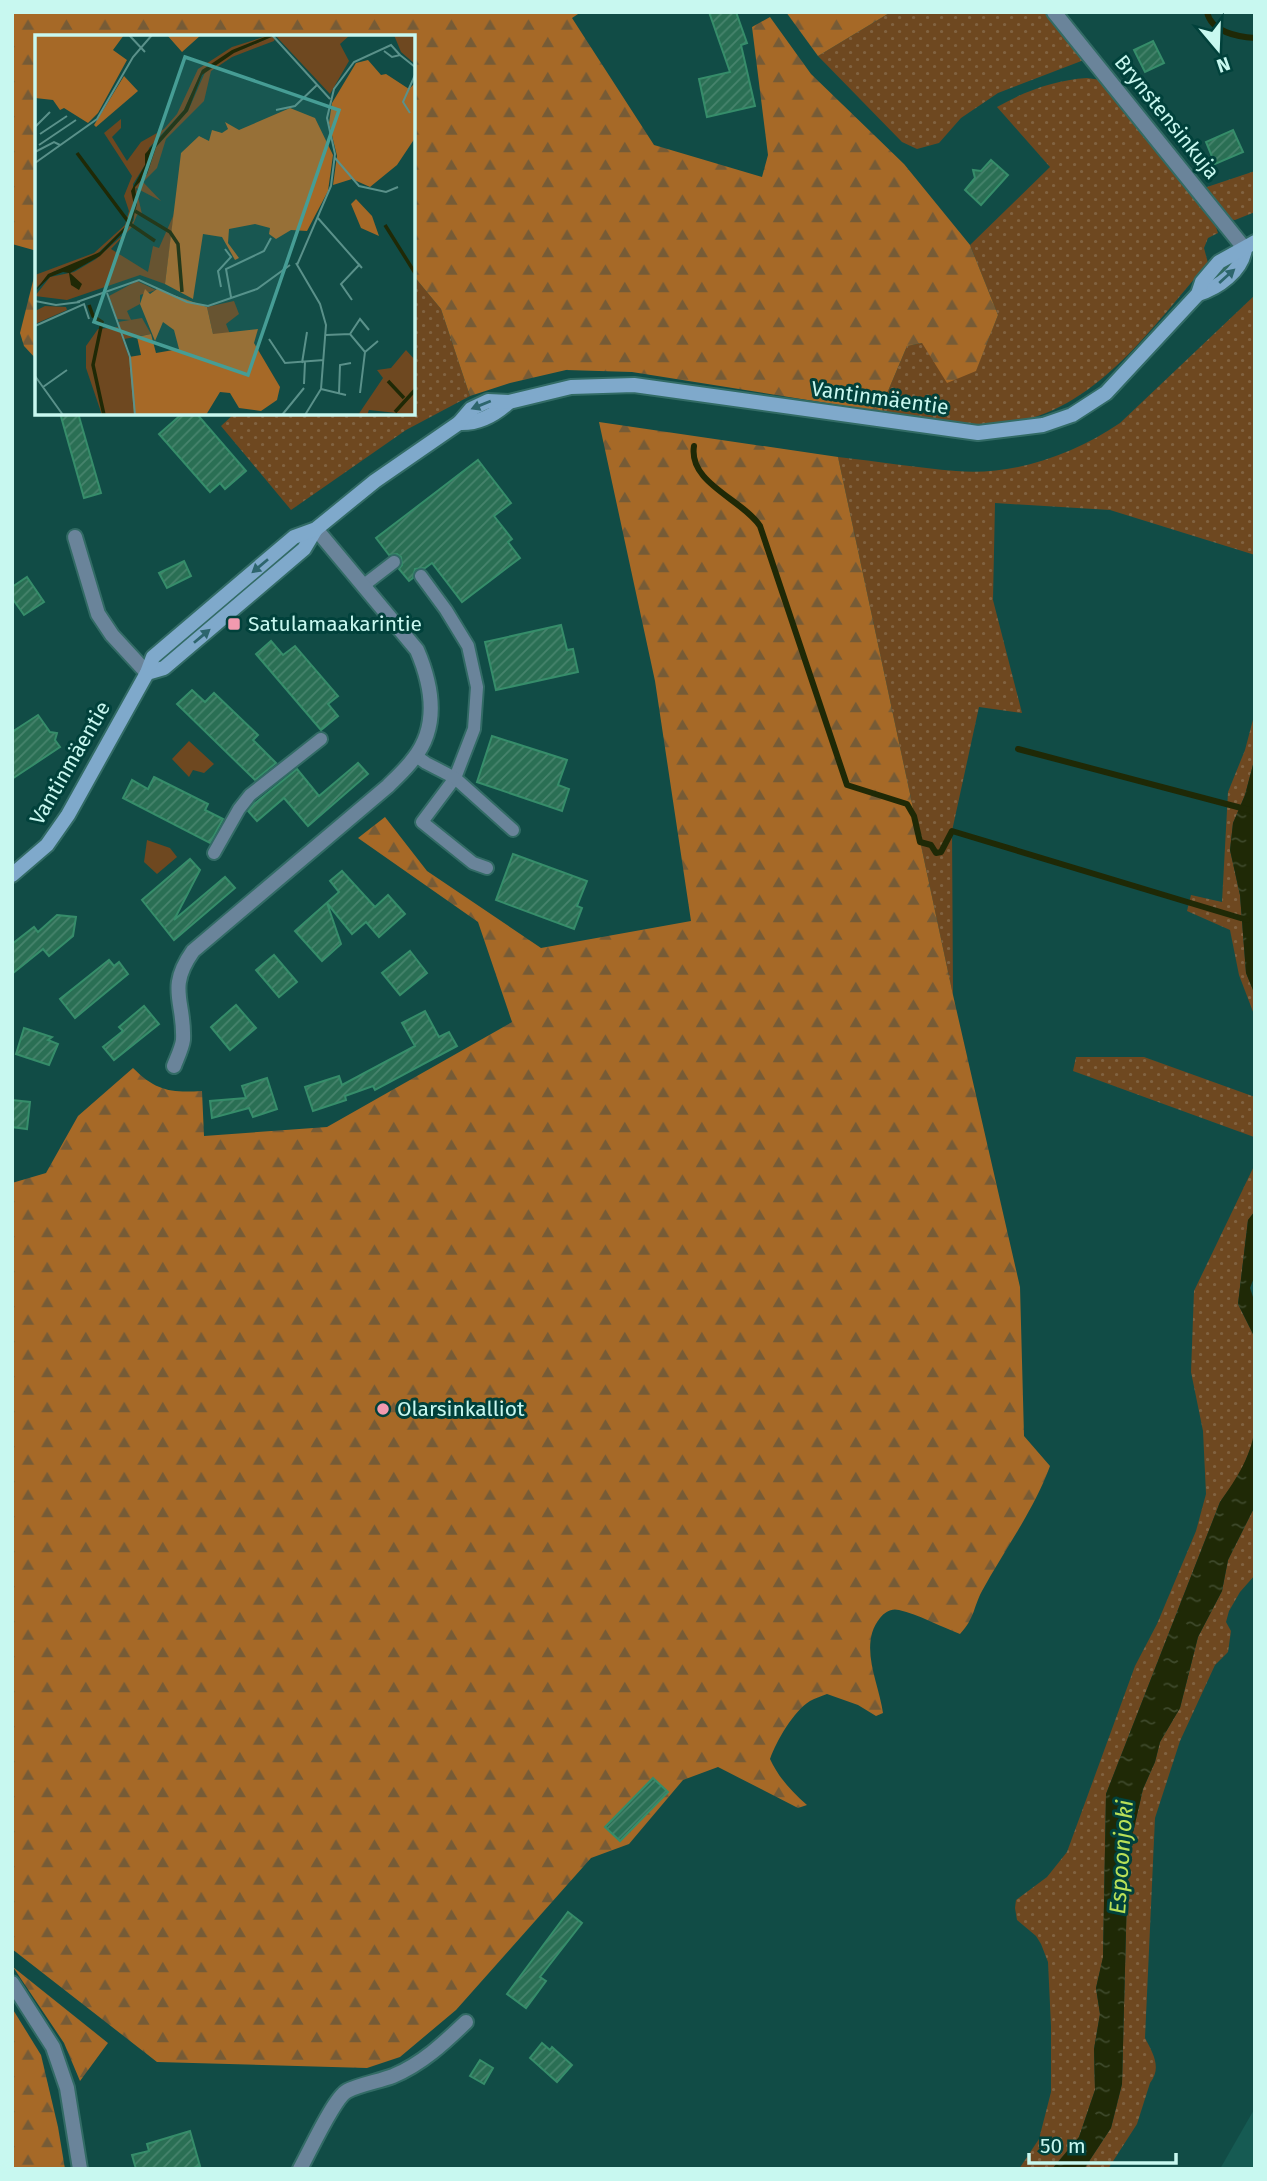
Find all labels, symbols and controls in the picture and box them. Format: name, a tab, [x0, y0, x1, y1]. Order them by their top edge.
north arrow	[1183, 14, 1253, 84]
inset map	[35, 35, 415, 415]
street label: Brynstensinkuja	[1109, 50, 1225, 184]
text: N	[1214, 52, 1233, 78]
one-way arrow	[1218, 268, 1236, 284]
street label: Vantinmäentie	[810, 375, 950, 421]
one-way arrow	[470, 400, 491, 411]
one-way arrow	[251, 558, 268, 573]
place label: Satulamaakarintie	[248, 611, 422, 637]
marker: Satulamaakarintie	[226, 616, 242, 632]
one-way arrow	[193, 628, 211, 644]
street label: Vantinmäentie	[24, 697, 116, 829]
place label: Olarsinkalliot	[397, 1396, 525, 1422]
marker: Olarsinkalliot	[375, 1401, 391, 1417]
water label: Espoonjoki	[1103, 1798, 1139, 1915]
scale bar	[1029, 2122, 1176, 2166]
text: 50 m	[1040, 2133, 1086, 2159]

